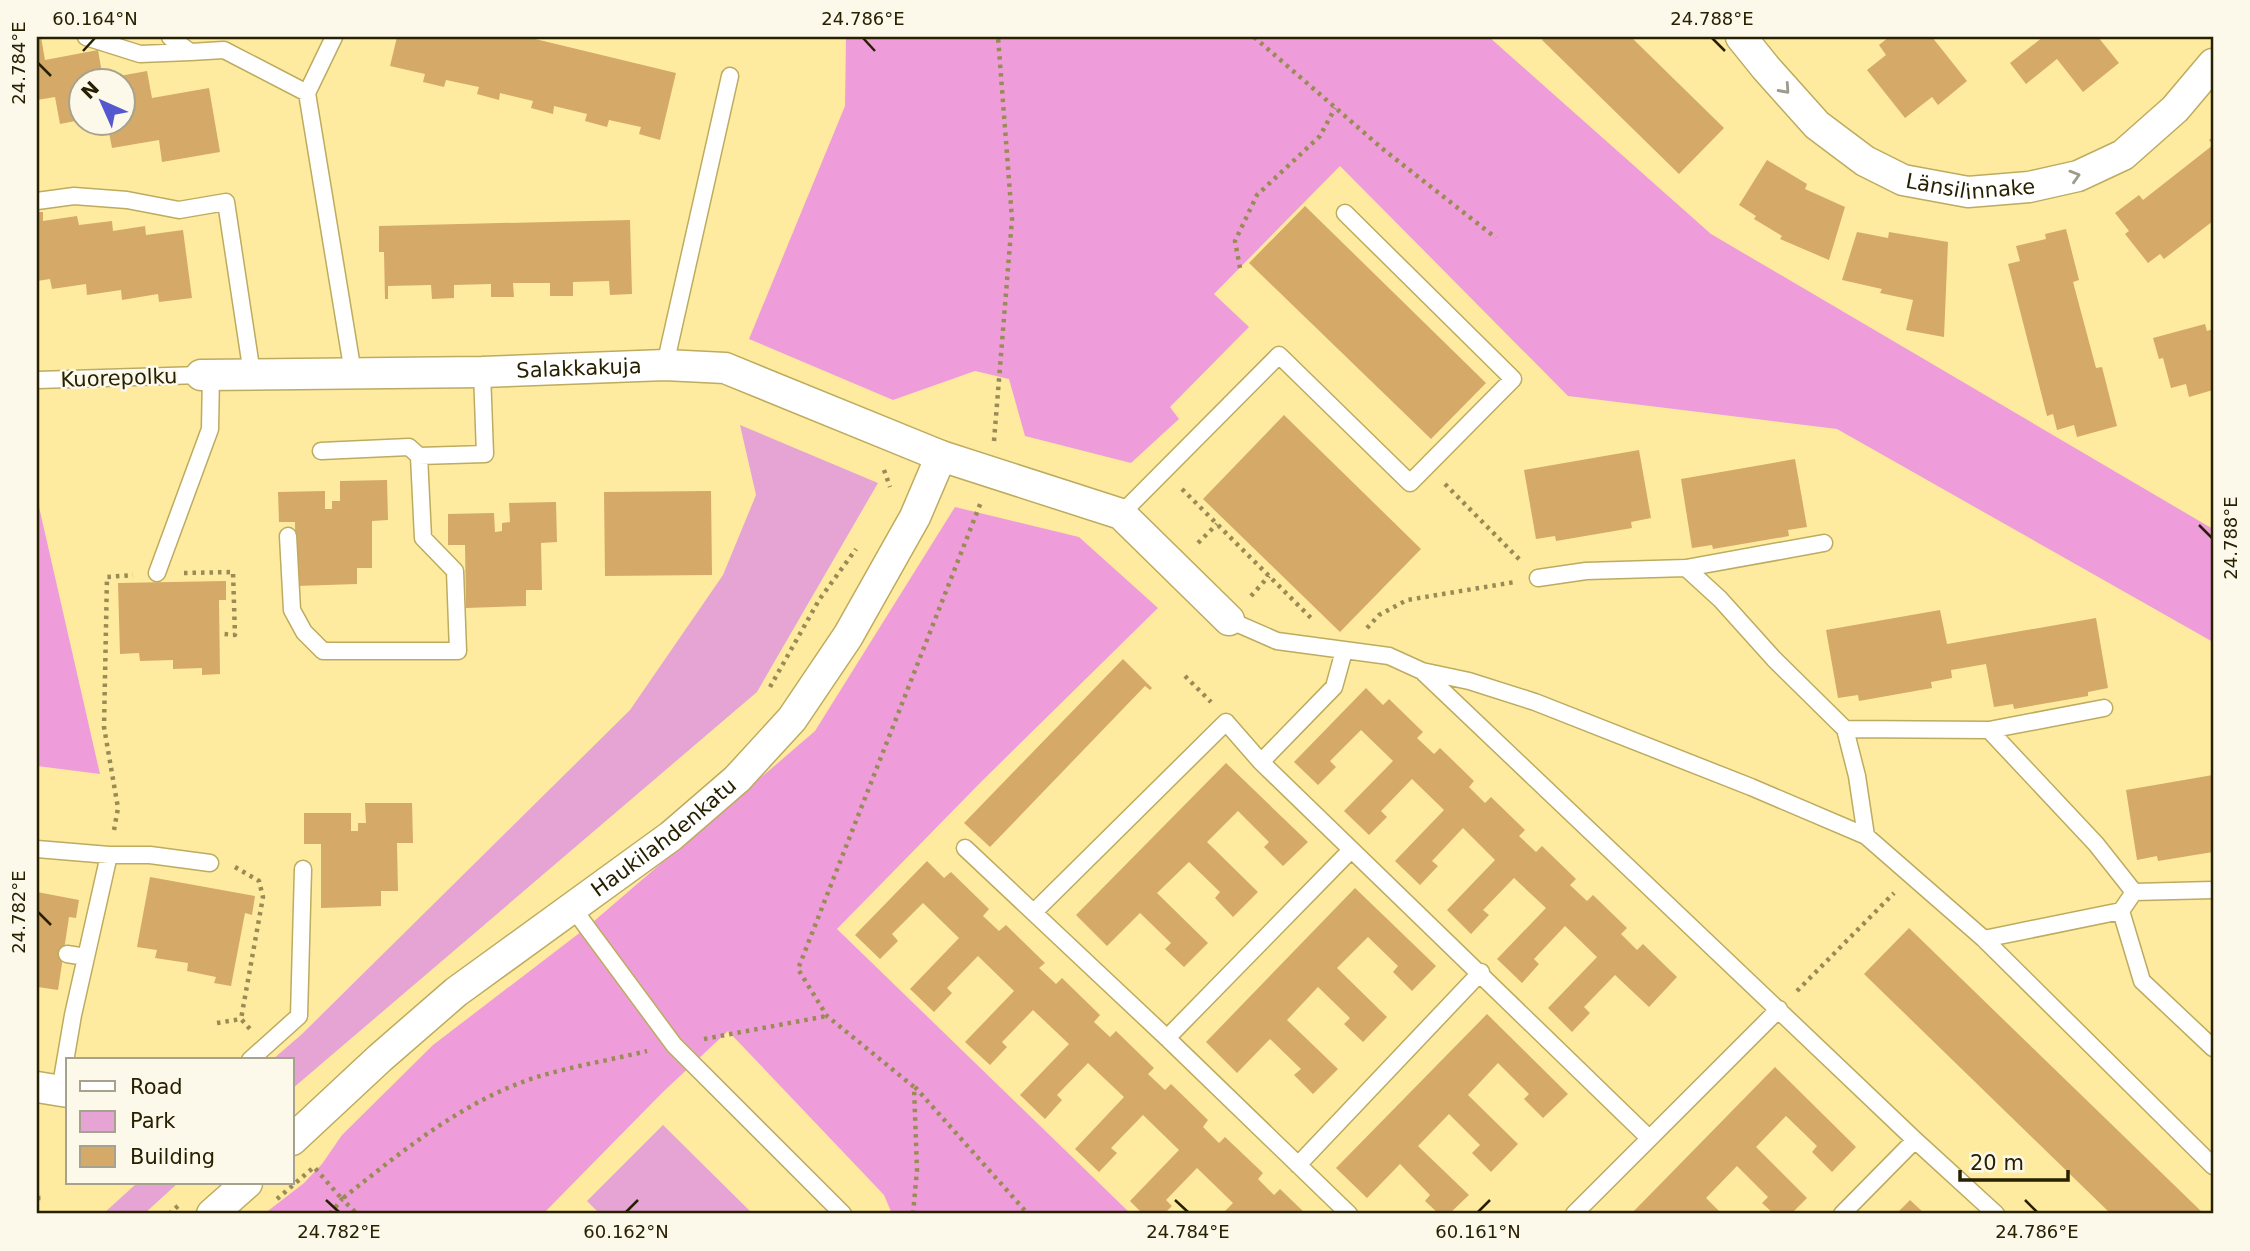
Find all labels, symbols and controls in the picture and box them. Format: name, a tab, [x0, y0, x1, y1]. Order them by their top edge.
text: 60.164°N	[52, 8, 138, 29]
text: 24.786°E	[821, 8, 905, 29]
text: 24.788°E	[1670, 8, 1754, 29]
text: 24.784°E	[8, 21, 29, 105]
north arrow	[66, 66, 136, 136]
text: N	[77, 77, 103, 103]
one-way arrow	[1777, 81, 1789, 94]
street label: Länsilinnake	[1904, 169, 2036, 204]
one-way arrow	[2069, 169, 2081, 184]
street label: Salakkakuja	[516, 354, 642, 383]
street label: Kuorepolku	[60, 364, 178, 392]
text: 24.788°E	[2220, 496, 2241, 580]
street label: Haukilahdenkatu	[587, 773, 741, 902]
text: 24.782°E	[8, 870, 29, 954]
legend	[66, 1058, 294, 1184]
text: Road	[130, 1075, 183, 1099]
text: Park	[130, 1109, 176, 1133]
scale bar	[1960, 1139, 2068, 1183]
text: Building	[130, 1145, 215, 1169]
text: 20 m	[1970, 1151, 2024, 1175]
text: 24.782°E	[297, 1221, 381, 1242]
text: 60.162°N	[583, 1221, 669, 1242]
text: 24.784°E	[1146, 1221, 1230, 1242]
text: 60.161°N	[1435, 1221, 1521, 1242]
text: 24.786°E	[1995, 1221, 2079, 1242]

